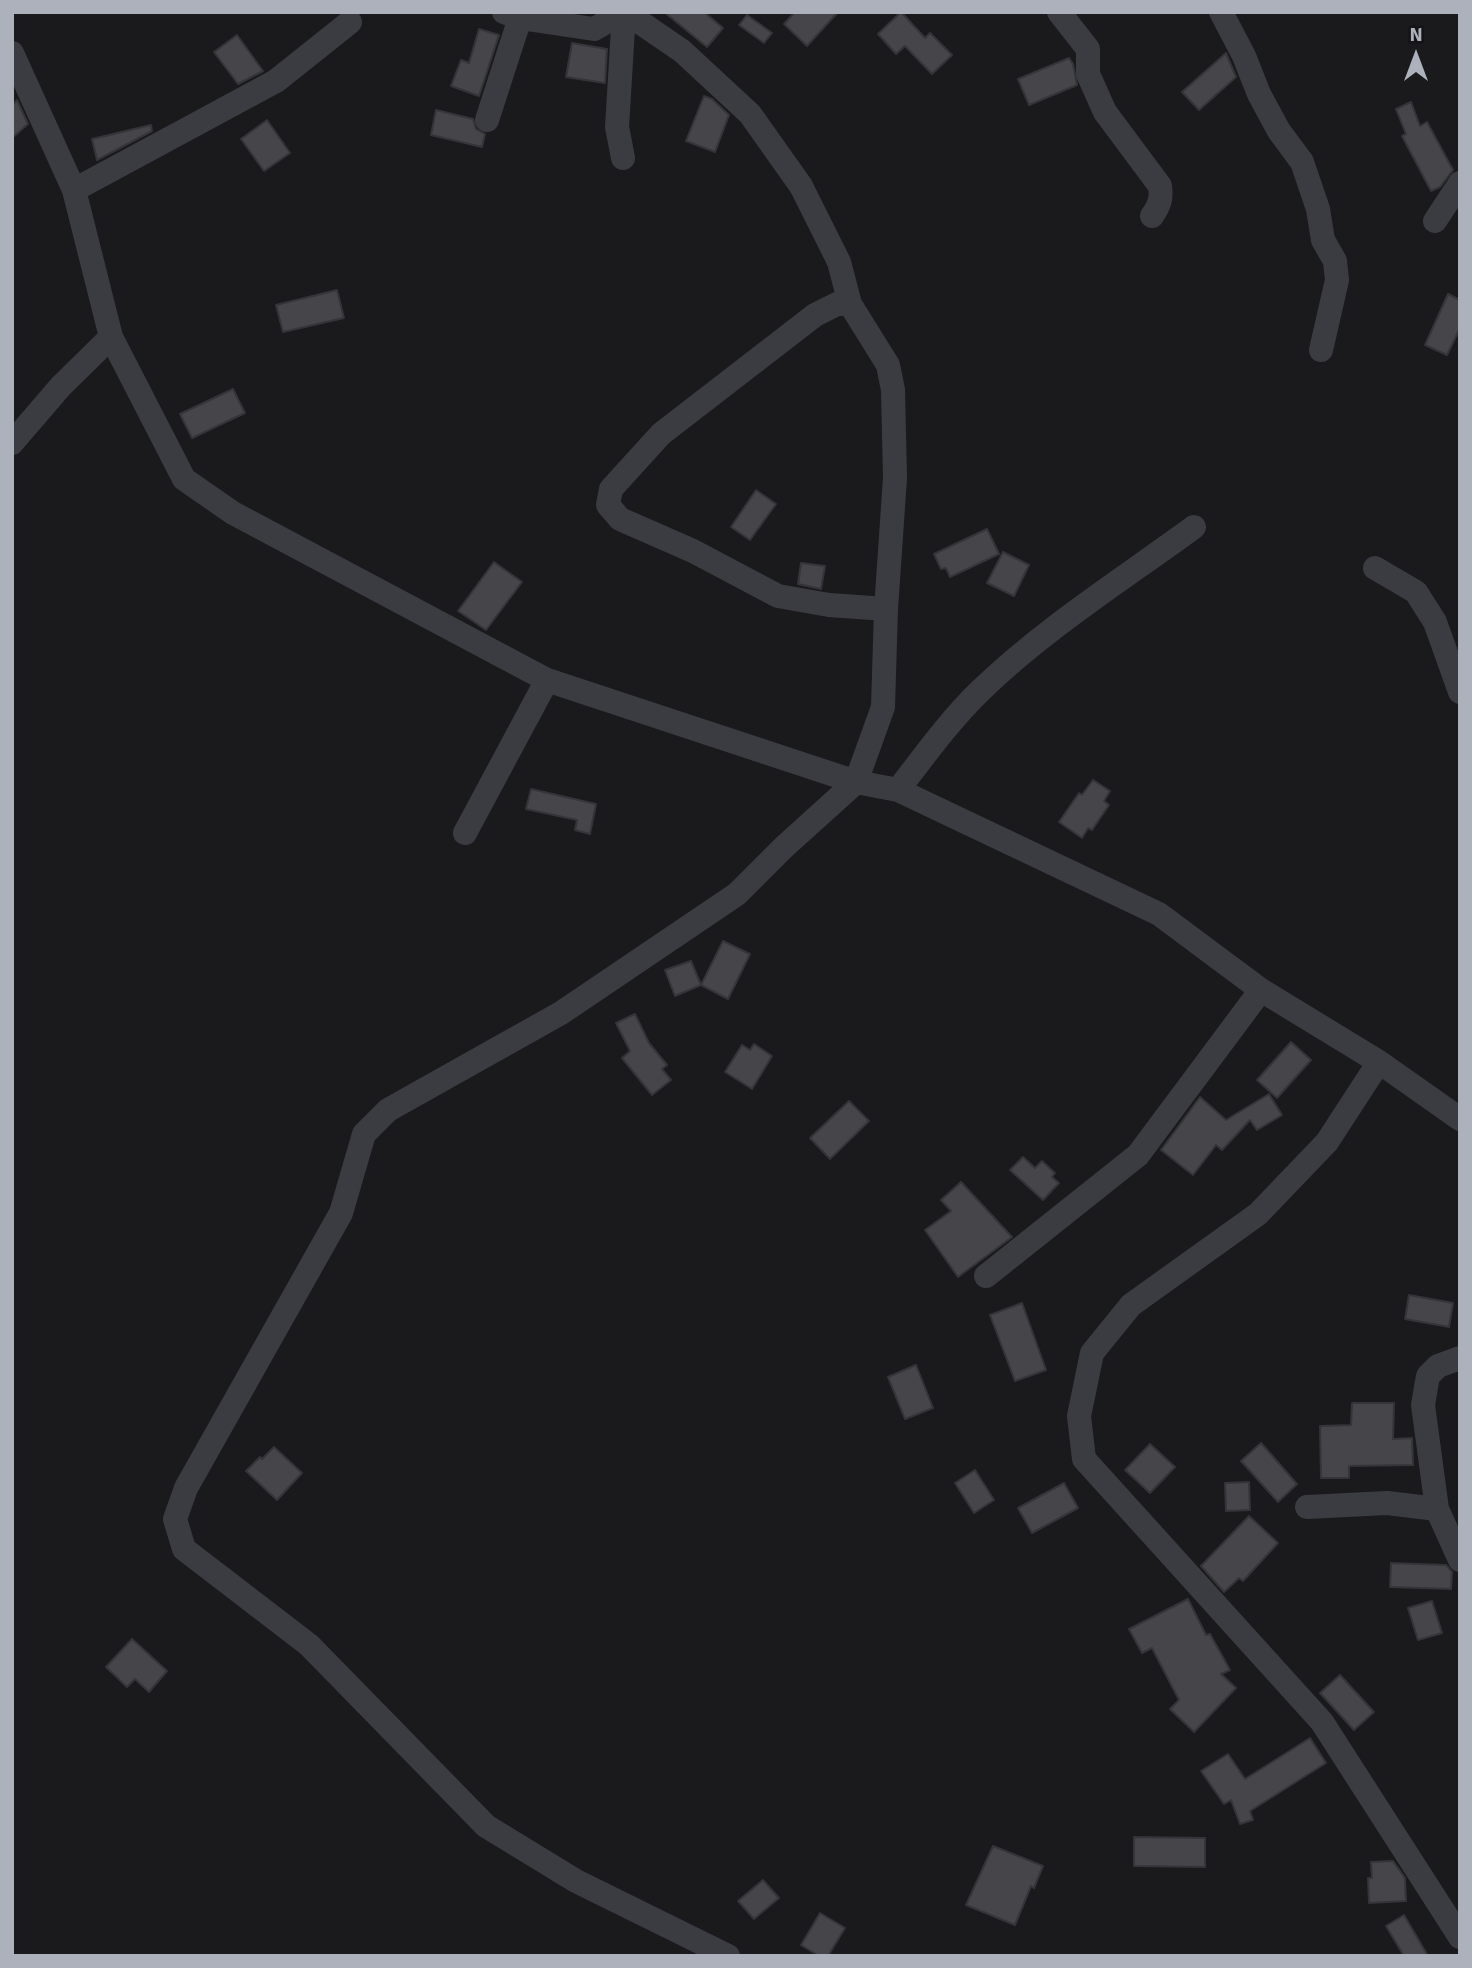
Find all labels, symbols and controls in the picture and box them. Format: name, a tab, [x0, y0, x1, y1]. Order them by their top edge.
north arrow	[1381, 21, 1451, 91]
text: N	[1409, 23, 1423, 47]

